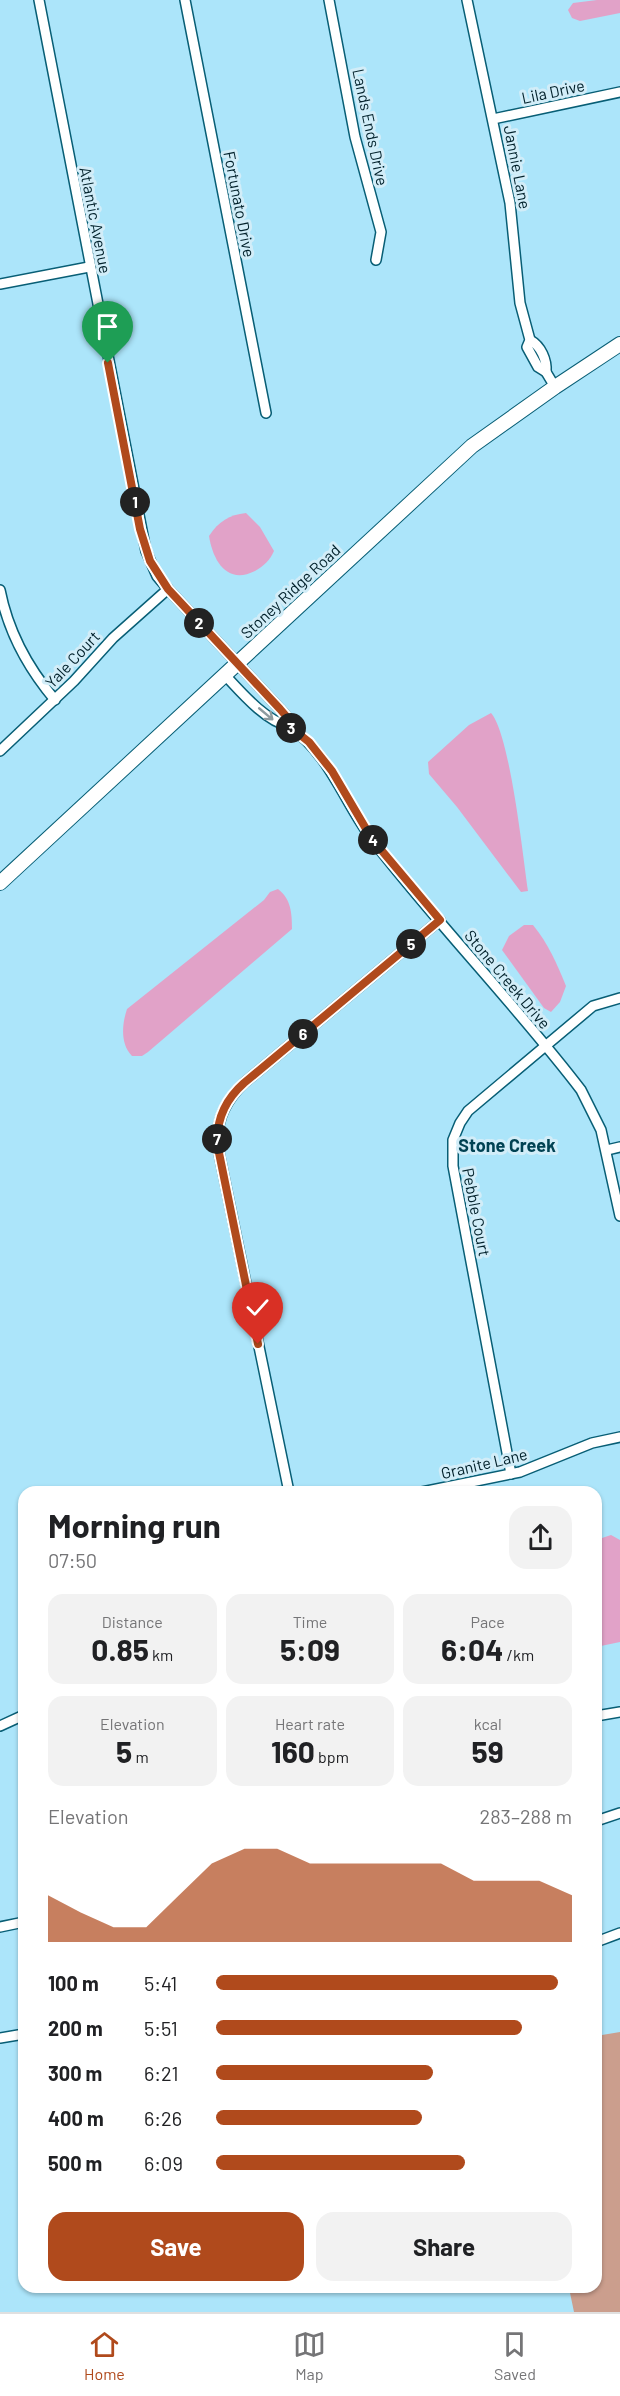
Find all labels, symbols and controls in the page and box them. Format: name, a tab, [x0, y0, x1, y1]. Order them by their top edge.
street label: Lands Ends Drive	[349, 67, 393, 187]
street label: Lila Drive	[520, 75, 586, 107]
street label: Jannie Lane	[501, 124, 535, 210]
street label: Fortunato Drive	[220, 149, 260, 259]
street label: Atlantic Avenue	[76, 165, 116, 275]
pin	[82, 301, 133, 363]
icon: arrive	[91, 310, 124, 343]
pin: 1	[120, 487, 150, 517]
text: 1	[132, 492, 138, 511]
street label: Stoney Ridge Road	[236, 540, 344, 642]
pin: 2	[184, 608, 214, 638]
text: 2	[195, 613, 203, 632]
street label: Yale Court	[41, 627, 103, 691]
one-way arrow	[258, 708, 274, 721]
pin: 3	[276, 713, 306, 743]
text: 3	[287, 718, 295, 737]
pin: 4	[358, 825, 388, 855]
text: 4	[368, 830, 378, 849]
street label: Stone Creek Drive	[461, 926, 555, 1032]
pin: 5	[396, 929, 426, 959]
text: 5	[407, 934, 415, 953]
pin: 6	[288, 1019, 318, 1049]
text: 6	[299, 1024, 307, 1043]
pin: 7	[202, 1124, 232, 1154]
text: 7	[213, 1129, 221, 1148]
district label: Stone Creek	[458, 1134, 556, 1156]
street label: Pebble Court	[459, 1166, 495, 1258]
pin	[232, 1282, 283, 1344]
icon: check	[241, 1291, 274, 1324]
street label: Granite Lane	[439, 1444, 529, 1482]
text: Morning run	[48, 1505, 221, 1545]
button: share	[509, 1506, 572, 1569]
text: 07:50	[48, 1548, 97, 1572]
text: Distance	[102, 1612, 163, 1631]
text: Time	[293, 1612, 327, 1631]
text: Pace	[470, 1612, 505, 1631]
text: 0.85	[91, 1631, 149, 1667]
text: 5:09	[280, 1631, 340, 1667]
text: 6:04	[441, 1631, 503, 1667]
text: km	[149, 1645, 173, 1664]
text: /km	[503, 1645, 534, 1664]
text: Elevation	[100, 1714, 165, 1733]
text: Heart rate	[275, 1714, 345, 1733]
text: kcal	[474, 1714, 502, 1733]
text: 5	[116, 1733, 132, 1769]
text: 160	[271, 1733, 315, 1769]
text: 59	[472, 1733, 504, 1769]
text: m	[132, 1747, 149, 1766]
text: bpm	[315, 1747, 349, 1766]
text: Elevation	[48, 1804, 129, 1828]
text: 283–288 m	[479, 1804, 572, 1828]
text: 100 m	[48, 1971, 99, 1995]
text: 5:41	[144, 1971, 177, 1995]
text: 200 m	[48, 2016, 103, 2040]
text: 5:51	[144, 2016, 178, 2040]
text: 300 m	[48, 2061, 102, 2085]
text: 6:21	[144, 2061, 179, 2085]
text: 400 m	[48, 2106, 104, 2130]
text: 6:26	[144, 2106, 182, 2130]
text: 500 m	[48, 2151, 102, 2175]
text: 6:09	[144, 2151, 183, 2175]
button: Save	[48, 2212, 304, 2281]
button: Share	[316, 2212, 572, 2281]
tab: Home	[84, 2328, 125, 2383]
tab: Map	[293, 2328, 326, 2383]
tab: Saved	[494, 2328, 536, 2383]

